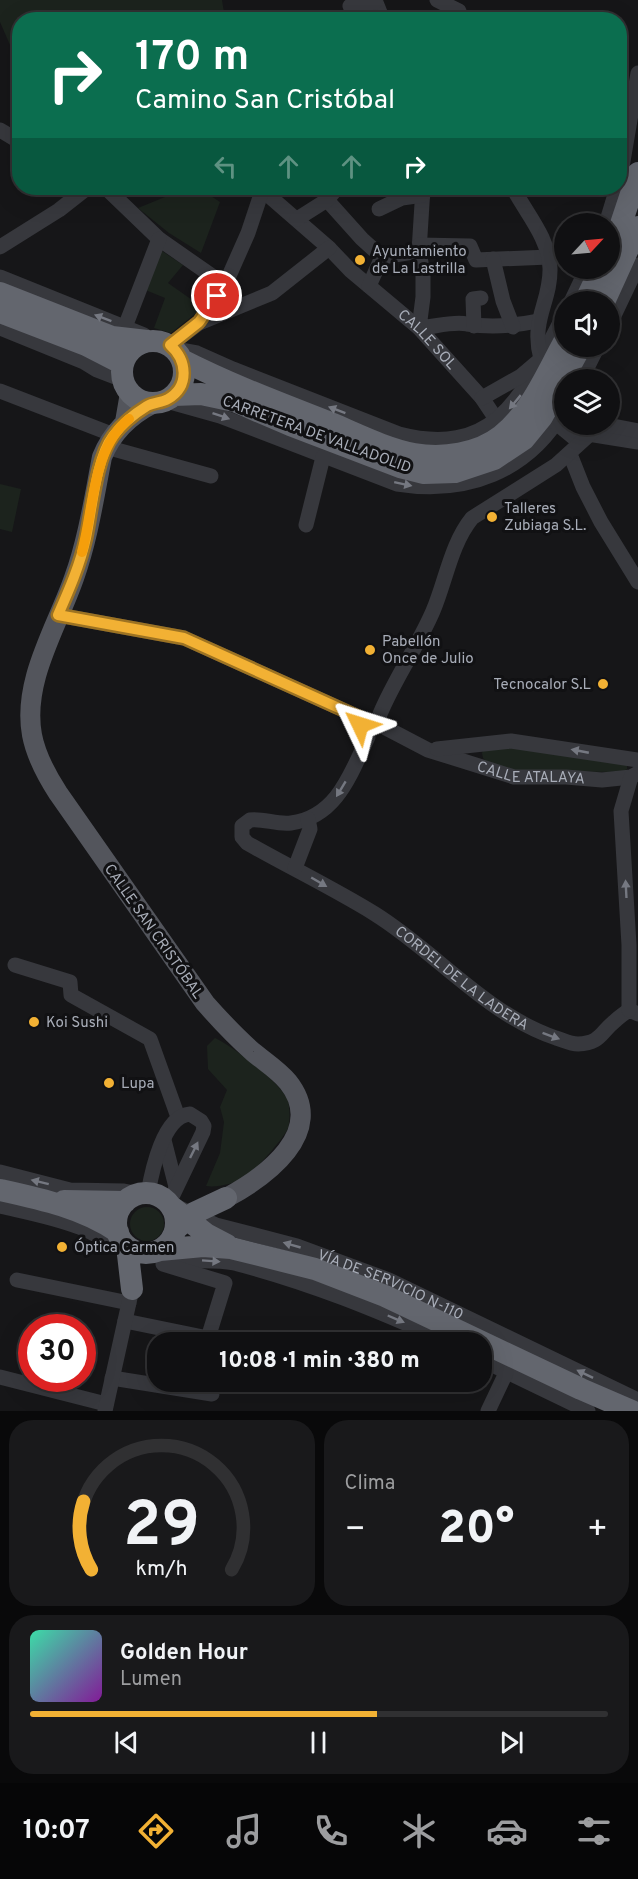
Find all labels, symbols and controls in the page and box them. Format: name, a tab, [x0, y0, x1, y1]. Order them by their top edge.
text: 170 m	[135, 32, 249, 85]
icon: right	[36, 36, 114, 114]
text: Camino San Cristóbal	[135, 84, 395, 118]
icon: left	[209, 150, 242, 183]
icon: ahead	[272, 150, 305, 183]
icon: ahead	[335, 150, 368, 183]
icon: right	[398, 150, 431, 183]
north arrow	[554, 213, 620, 279]
map controls	[554, 213, 620, 435]
place label: Ayuntamiento de La Lastrilla	[372, 243, 467, 279]
marker: Ayuntamiento de La Lastrilla	[353, 253, 367, 267]
pin	[191, 270, 242, 321]
icon: arrive	[200, 279, 233, 312]
button: sound	[554, 291, 620, 357]
street label: CALLE SOL	[393, 306, 460, 374]
one-way arrow	[94, 313, 112, 323]
button: layers	[554, 369, 620, 435]
street label: CARRETERA DE VALLADOLID	[219, 392, 414, 478]
one-way arrow	[508, 394, 521, 410]
one-way arrow	[328, 405, 346, 415]
one-way arrow	[212, 412, 230, 422]
one-way arrow	[394, 480, 413, 489]
place label: Talleres Zubiaga S.L.	[504, 500, 586, 536]
marker: Talleres Zubiaga S.L.	[485, 510, 499, 524]
place label: Pabellón Once de Julio	[382, 633, 474, 669]
marker: Pabellón Once de Julio	[363, 643, 377, 657]
place label: Tecnocalor S.L	[493, 676, 591, 695]
marker: Tecnocalor S.L	[596, 677, 610, 691]
position arrow	[328, 693, 392, 757]
one-way arrow	[571, 746, 590, 755]
street label: CALLE ATALAYA	[474, 758, 586, 790]
one-way arrow	[336, 781, 347, 797]
street label: CALLE SAN CRISTÓBAL	[99, 860, 208, 1003]
one-way arrow	[311, 877, 328, 887]
one-way arrow	[622, 879, 631, 898]
street label: CORDEL DE LA LADERA	[390, 923, 531, 1036]
place label: Koi Sushi	[46, 1014, 108, 1033]
marker: Koi Sushi	[27, 1015, 41, 1029]
one-way arrow	[542, 1032, 560, 1042]
place label: Lupa	[121, 1075, 155, 1094]
marker: Lupa	[102, 1076, 116, 1090]
one-way arrow	[190, 1142, 199, 1159]
one-way arrow	[31, 1177, 49, 1186]
place label: Óptica Carmen	[74, 1237, 174, 1258]
marker: Óptica Carmen	[55, 1240, 69, 1254]
one-way arrow	[283, 1240, 301, 1249]
street label: VÍA DE SERVICIO N-110	[314, 1246, 466, 1325]
one-way arrow	[201, 1256, 220, 1265]
speed limit sign: 30	[18, 1314, 96, 1392]
one-way arrow	[387, 1315, 405, 1324]
text: 10:08 · 1 min · 380 m	[219, 1348, 420, 1375]
one-way arrow	[577, 1370, 594, 1379]
text: Clima	[345, 1471, 395, 1497]
text: 29	[123, 1489, 200, 1568]
text: 20°	[438, 1502, 514, 1559]
text: −	[345, 1510, 366, 1552]
text: +	[587, 1510, 608, 1552]
text: km/h	[136, 1556, 188, 1583]
text: Golden Hour	[120, 1640, 248, 1667]
text: Lumen	[120, 1667, 182, 1693]
icon: previous	[110, 1726, 143, 1759]
icon: pause	[302, 1726, 335, 1759]
icon: next	[495, 1726, 528, 1759]
icon: directions	[135, 1810, 177, 1852]
icon: music	[223, 1810, 265, 1852]
icon: phone	[310, 1810, 352, 1852]
icon: climate	[398, 1810, 440, 1852]
icon: car	[486, 1810, 528, 1852]
icon: filters	[573, 1810, 615, 1852]
text: 10:07	[23, 1814, 90, 1848]

